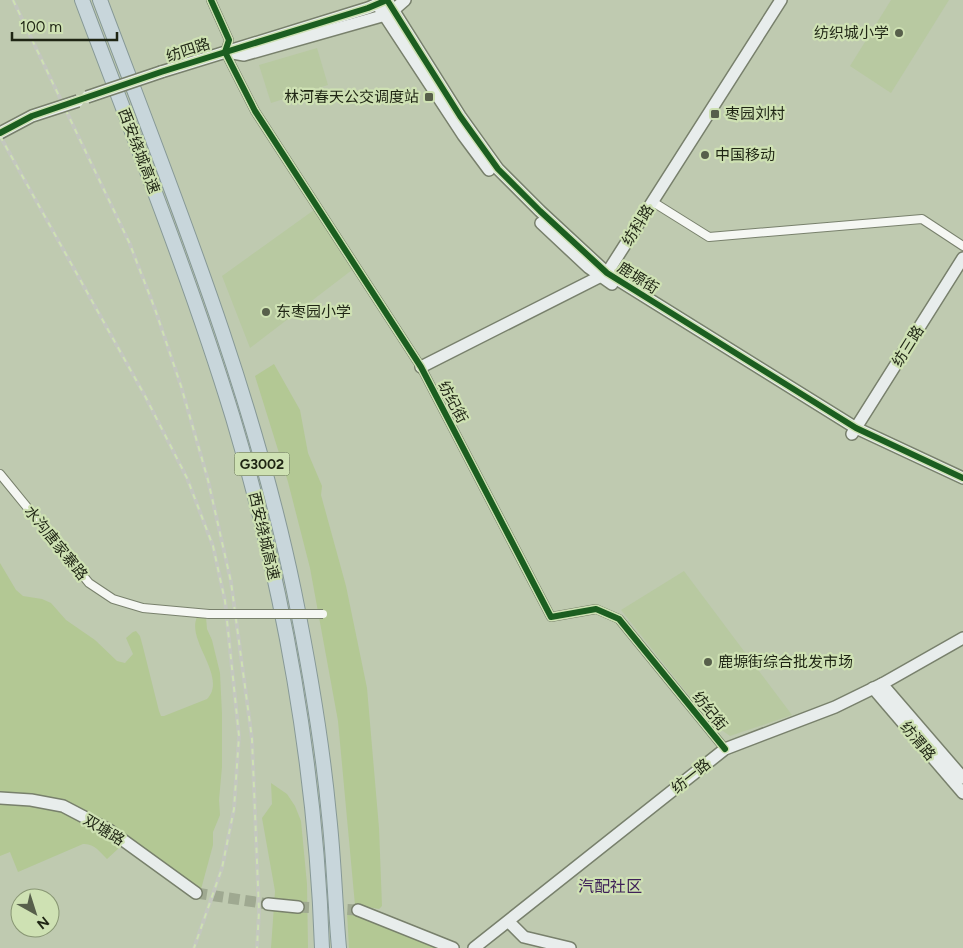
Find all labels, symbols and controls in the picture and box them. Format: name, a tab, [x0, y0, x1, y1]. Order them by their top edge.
scale bar	[12, 10, 118, 42]
text: 100 m	[20, 18, 62, 36]
place label: 纺织城小学	[814, 24, 889, 42]
marker: 纺织城小学	[893, 27, 905, 39]
street label: 纺四路	[164, 34, 212, 66]
place label: 林河春天公交调度站	[284, 88, 419, 106]
marker: 林河春天公交调度站	[423, 91, 435, 103]
place label: 枣园刘村	[725, 105, 785, 123]
street label: 西安绕城高速	[114, 106, 164, 196]
marker: 枣园刘村	[709, 108, 721, 120]
place label: 中国移动	[715, 146, 775, 164]
marker: 中国移动	[699, 149, 711, 161]
street label: 纺科路	[618, 201, 658, 249]
street label: 鹿塬街	[614, 258, 662, 298]
place label: 东枣园小学	[276, 303, 351, 321]
marker: 东枣园小学	[260, 306, 272, 318]
street label: 纺三路	[888, 322, 928, 370]
street label: 纺纪街	[434, 378, 472, 426]
road number: G3002	[234, 452, 290, 476]
street label: 西安绕城高速	[245, 490, 283, 582]
street label: 水沟唐家寨路	[21, 502, 91, 584]
place label: 鹿塬街综合批发市场	[718, 653, 853, 671]
marker: 鹿塬街综合批发市场	[702, 656, 714, 668]
street label: 纺纪街	[689, 688, 731, 734]
street label: 纺渭路	[897, 718, 939, 764]
street label: 纺一路	[668, 755, 714, 797]
street label: 双塘路	[80, 811, 128, 849]
district label: 汽配社区	[578, 877, 642, 896]
north arrow	[10, 888, 60, 938]
text: N	[33, 913, 52, 933]

